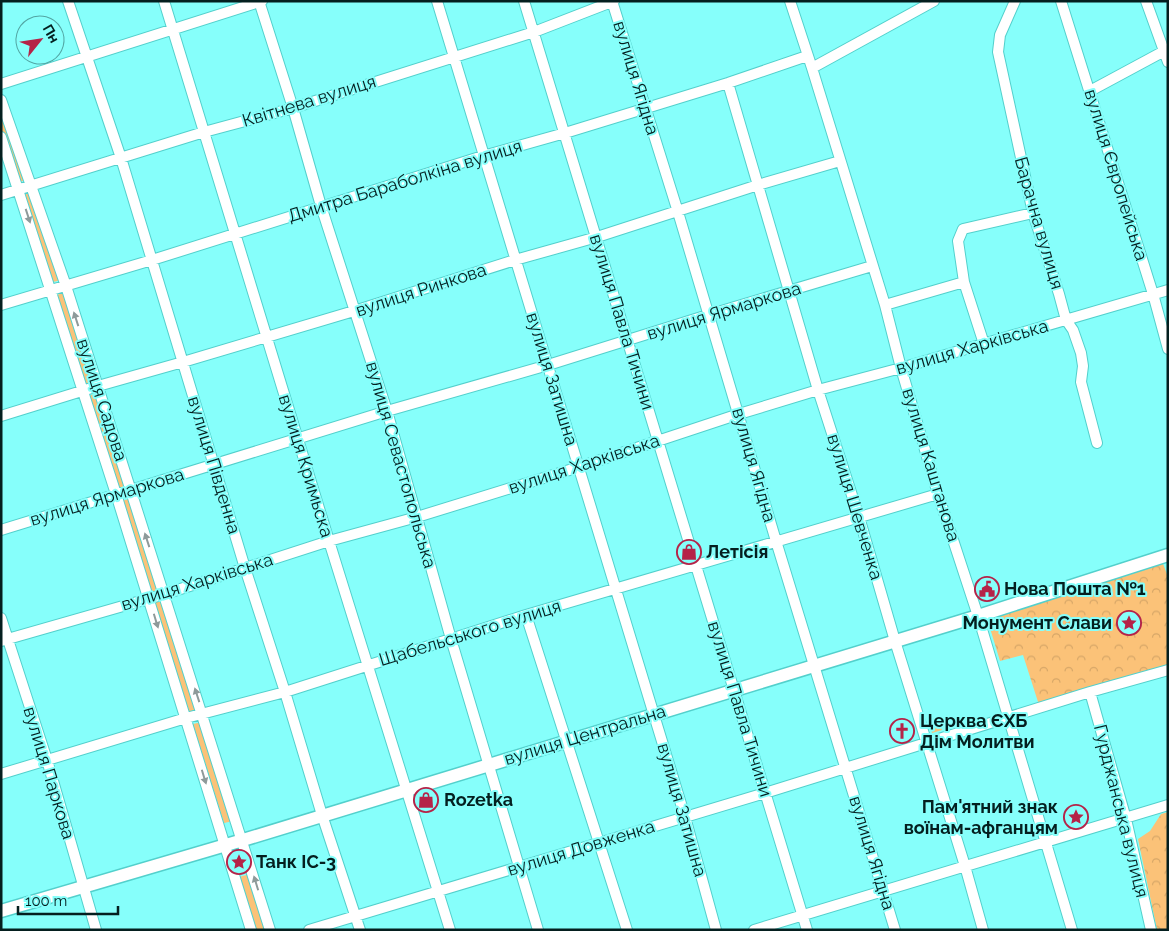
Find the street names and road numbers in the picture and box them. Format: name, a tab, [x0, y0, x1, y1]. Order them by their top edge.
street label: вулиця Ягідна	[609, 18, 664, 137]
street label: Квітнева вулиця	[239, 70, 378, 131]
street label: вулиця Європейська	[1080, 87, 1153, 263]
street label: Дмитра Бараболкіна вулиця	[285, 135, 524, 226]
street label: Барачна вулиця	[1011, 154, 1068, 291]
street label: вулиця Павла Тичини	[586, 232, 659, 412]
street label: вулиця Ринкова	[353, 259, 489, 321]
street label: вулиця Ярмаркова	[644, 277, 803, 344]
street label: вулиця Затишна	[522, 310, 583, 448]
street label: вулиця Харківська	[893, 315, 1051, 378]
street label: вулиця Садова	[73, 336, 132, 464]
street label: вулиця Севастопольська	[362, 359, 441, 571]
street label: вулиця Каштанова	[898, 386, 965, 544]
street label: вулиця Кримьска	[275, 392, 338, 540]
street label: вулиця Південна	[184, 393, 245, 536]
street label: вулиця Ягідна	[728, 405, 781, 525]
street label: вулиця Харківська	[506, 429, 662, 498]
street label: вулиця Шевченка	[823, 431, 888, 582]
street label: вулиця Ярмаркова	[27, 463, 186, 530]
street label: вулиця Харківська	[118, 548, 275, 615]
street label: Щабельського вулиця	[376, 595, 563, 670]
street label: вулиця Павла Тичини	[704, 619, 777, 799]
street label: вулиця Центральна	[502, 700, 668, 769]
street label: вулиця Паркова	[19, 704, 80, 842]
street label: Гурджанська вулиця	[1090, 722, 1153, 900]
street label: вулиця Затишна	[653, 741, 712, 879]
street label: вулиця Ягідна	[845, 793, 900, 912]
street label: вулиця Довженка	[505, 815, 657, 880]

